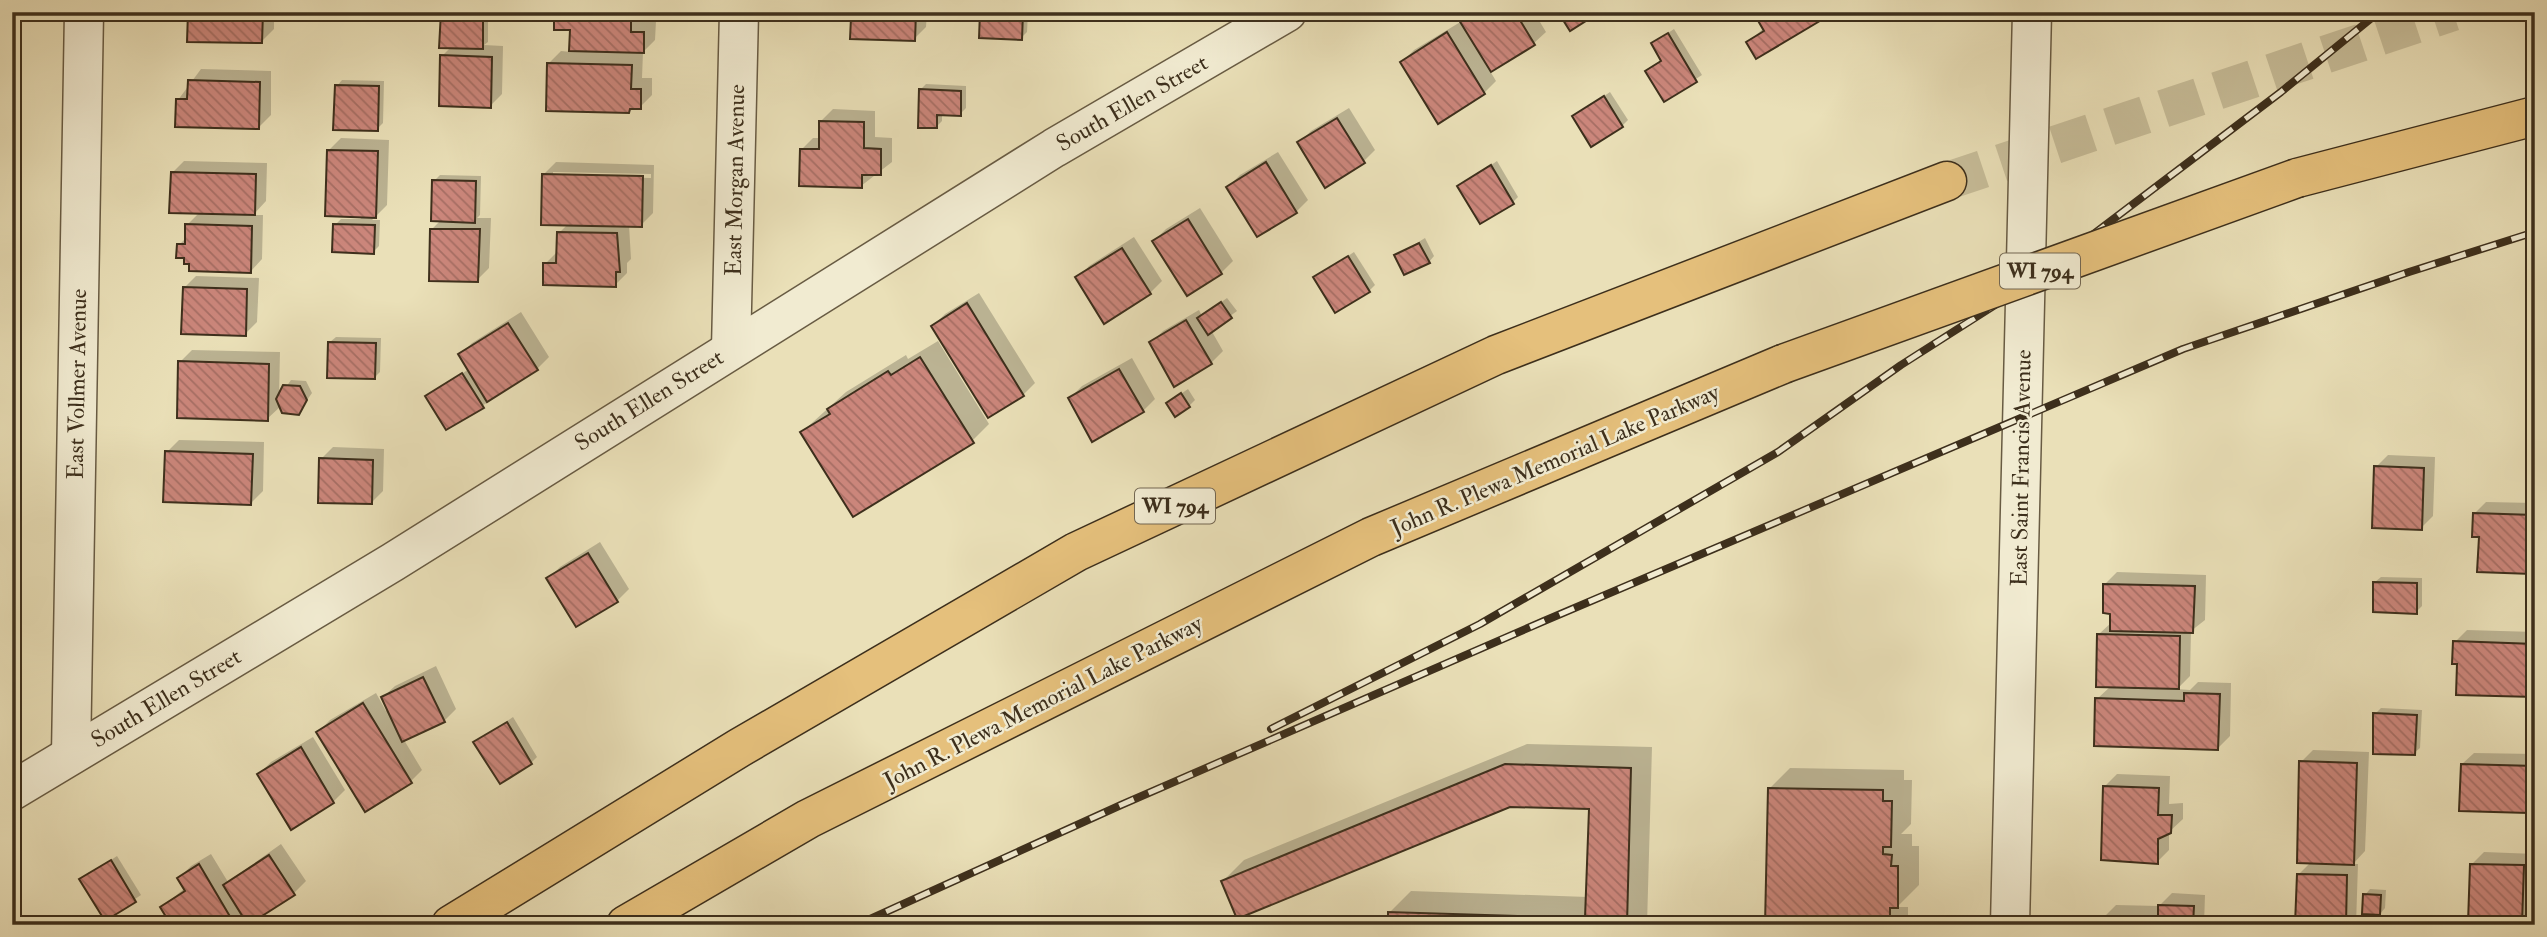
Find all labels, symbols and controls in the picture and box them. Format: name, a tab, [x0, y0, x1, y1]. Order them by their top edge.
street label: South Ellen Street	[1051, 48, 1213, 158]
street label: East Morgan Avenue	[719, 84, 751, 276]
road number: WI 794	[2000, 254, 2080, 288]
street label: East Vollmer Avenue	[61, 288, 93, 480]
street label: South Ellen Street	[569, 343, 729, 457]
street label: East Saint Francis Avenue	[2004, 349, 2038, 587]
street label: John R. Plewa Memorial Lake Parkway	[1386, 377, 1724, 543]
road number: WI 794	[1135, 489, 1215, 524]
street label: John R. Plewa Memorial Lake Parkway	[878, 608, 1208, 796]
street label: South Ellen Street	[86, 642, 246, 754]

